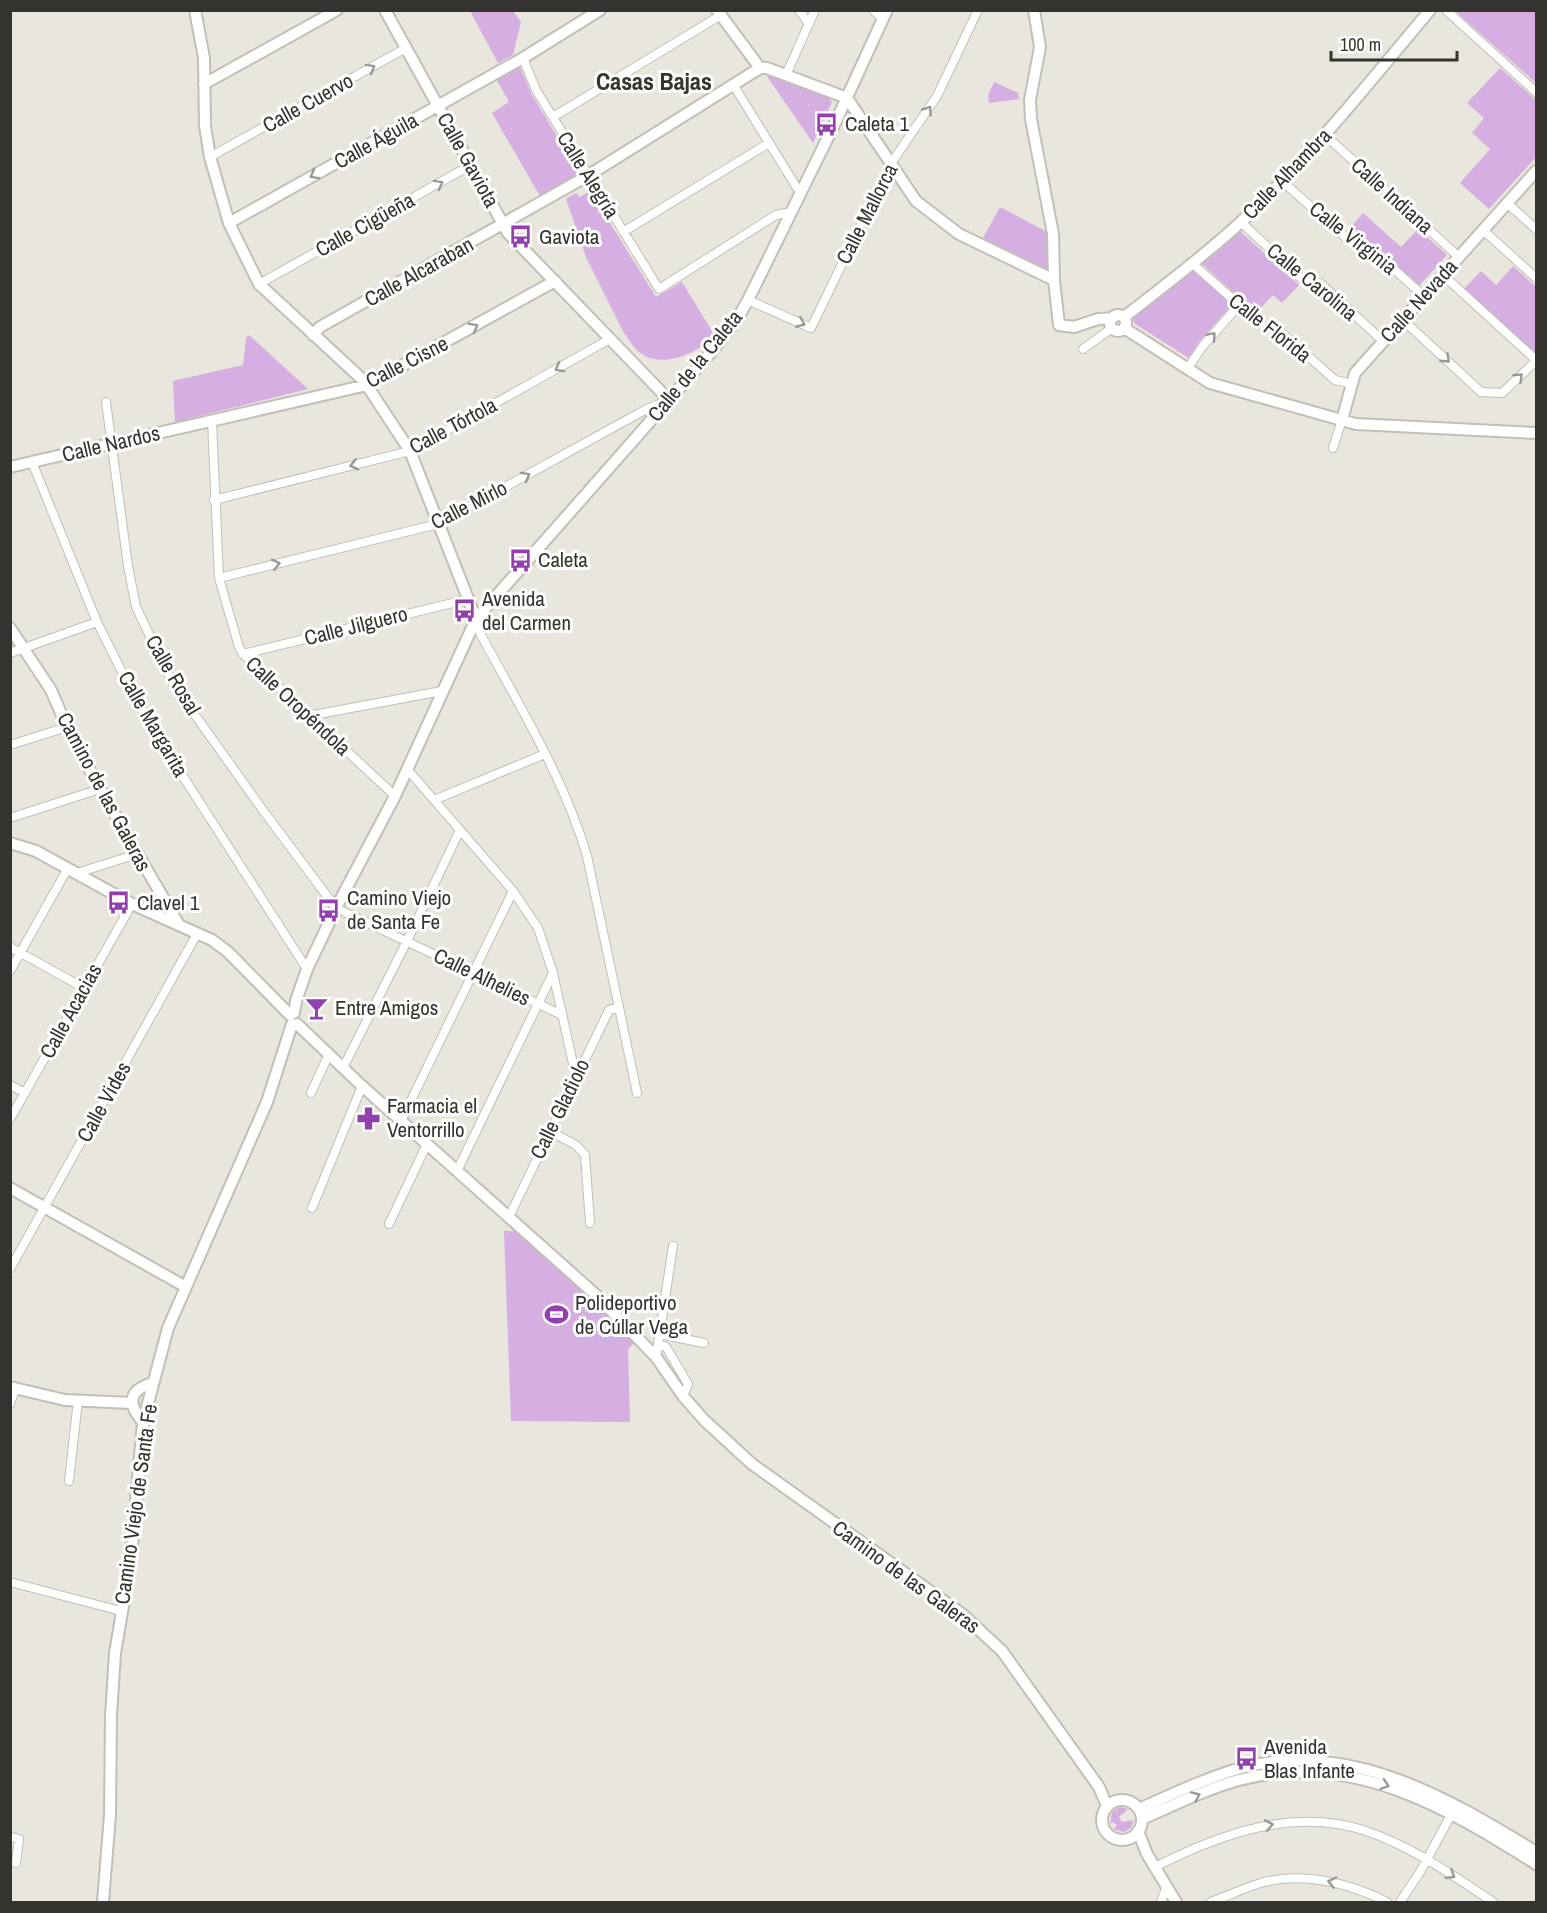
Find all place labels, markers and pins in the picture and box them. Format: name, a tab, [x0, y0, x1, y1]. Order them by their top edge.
place label: Caleta 1	[845, 109, 910, 138]
bus stop icon: Caleta 1	[814, 111, 840, 137]
place label: Gaviota	[539, 222, 600, 251]
bus stop icon: Gaviota	[508, 224, 534, 250]
place label: Caleta	[538, 545, 588, 574]
bus stop icon: Caleta	[507, 547, 533, 573]
place label: Avenida del Carmen	[481, 584, 571, 637]
bus stop icon: Avenida del Carmen	[451, 598, 477, 624]
place label: Camino Viejo de Santa Fe	[347, 883, 451, 936]
place label: Clavel 1	[137, 888, 200, 917]
bus stop icon: Clavel 1	[106, 890, 132, 916]
bus stop icon: Camino Viejo de Santa Fe	[316, 897, 342, 923]
place label: Entre Amigos	[335, 993, 438, 1022]
bar icon: Entre Amigos	[304, 995, 330, 1021]
place label: Farmacia el Ventorrillo	[387, 1091, 477, 1144]
pharmacy icon: Farmacia el Ventorrillo	[356, 1105, 382, 1131]
place label: Polideportivo de Cúllar Vega	[575, 1288, 688, 1341]
sports icon: Polideportivo de Cúllar Vega	[544, 1302, 570, 1328]
place label: Avenida Blas Infante	[1263, 1732, 1355, 1785]
bus stop icon: Avenida Blas Infante	[1233, 1746, 1259, 1772]

